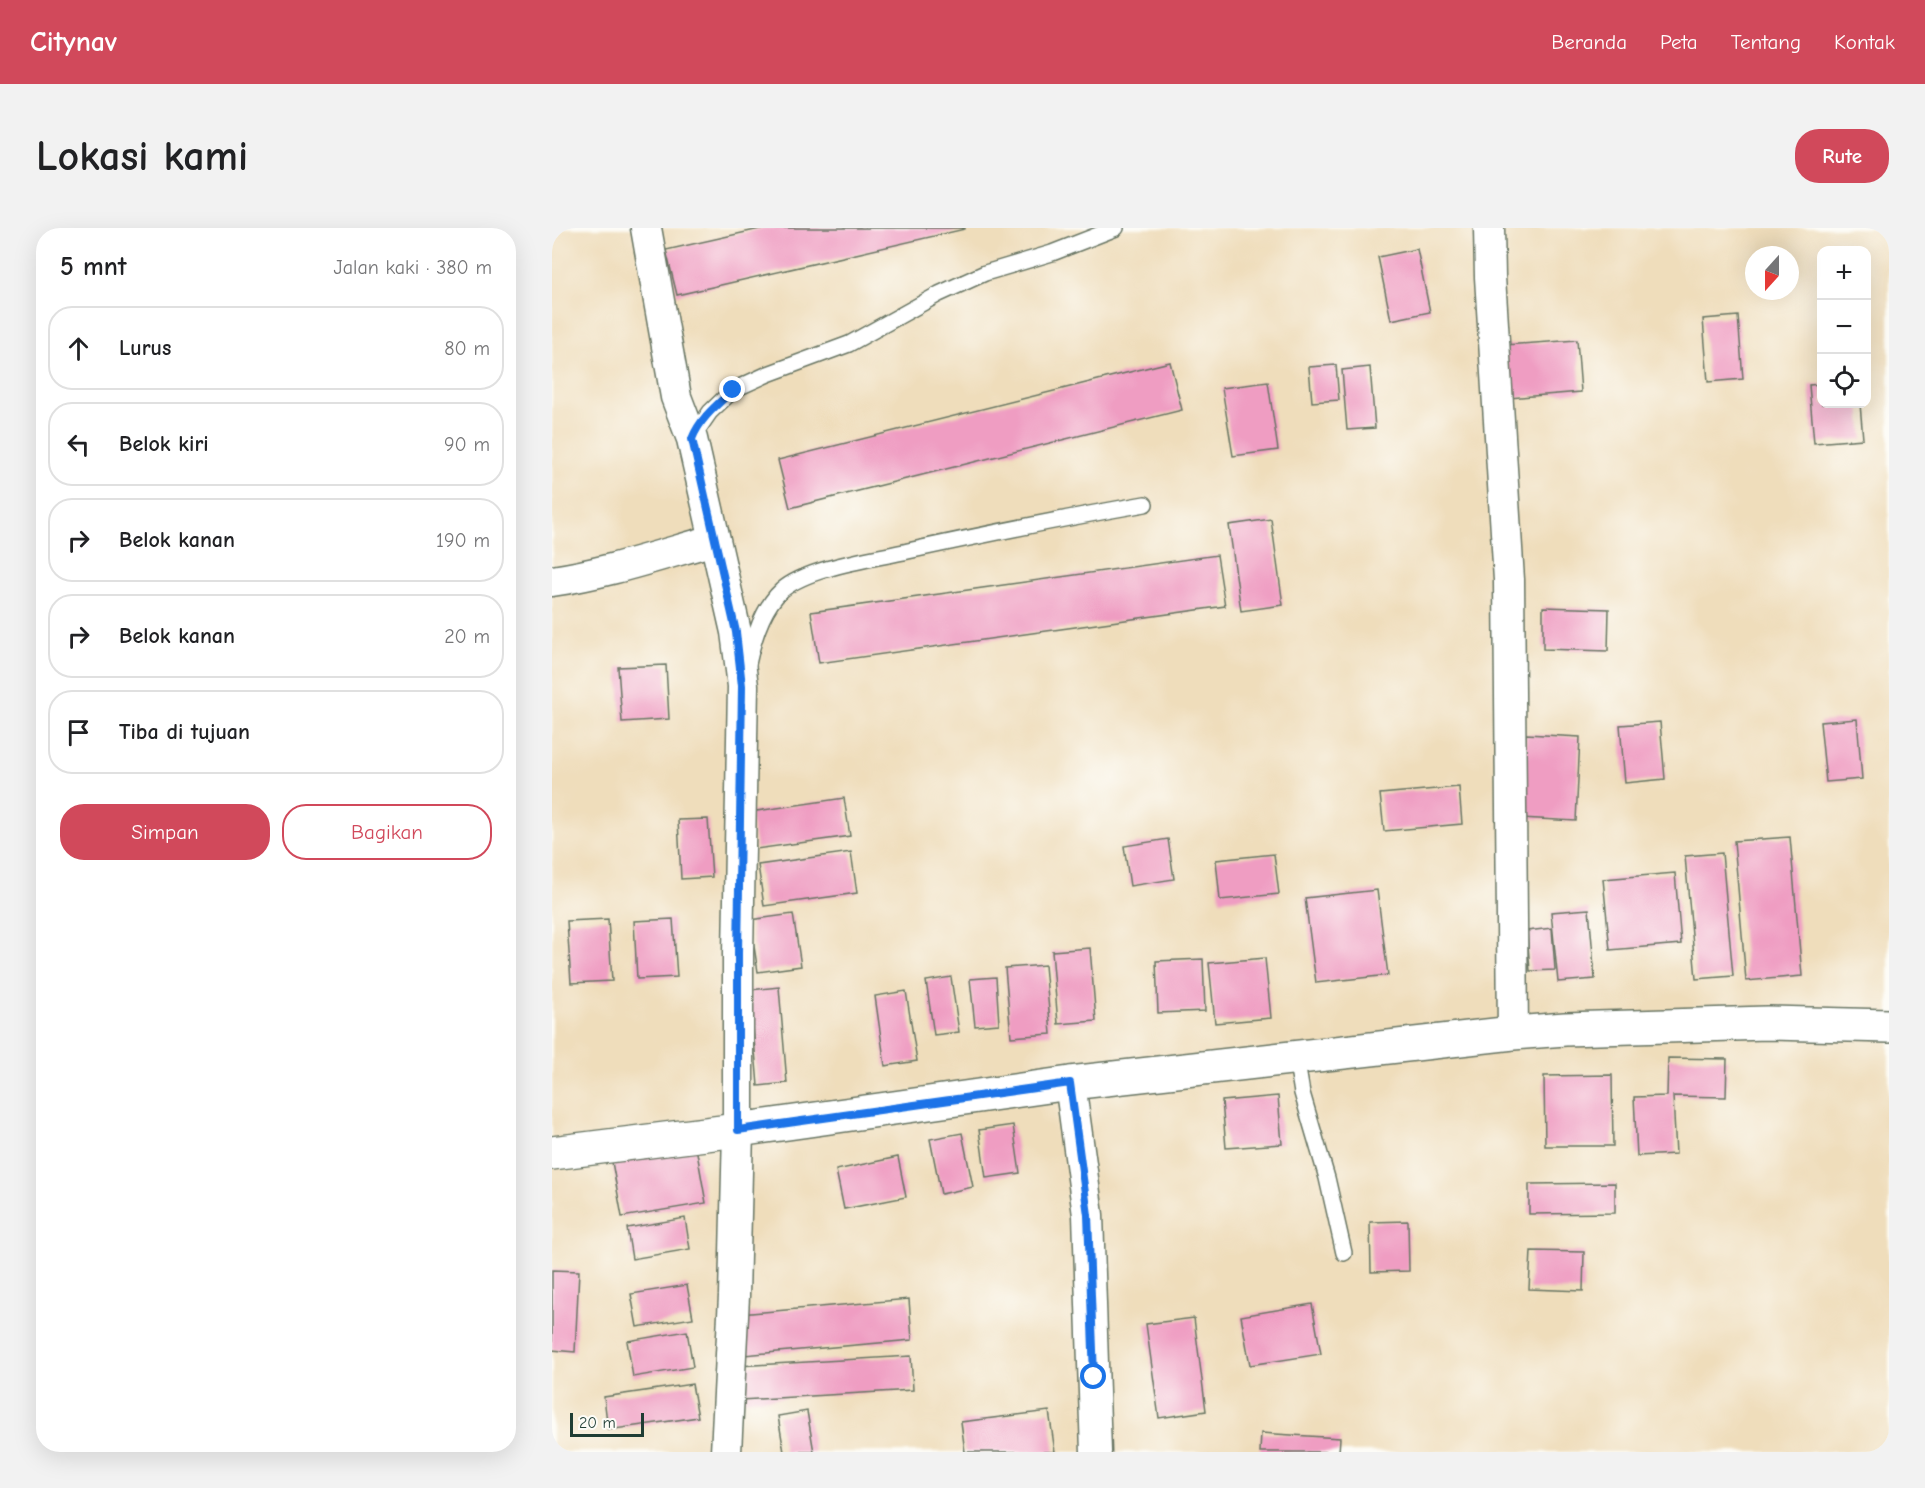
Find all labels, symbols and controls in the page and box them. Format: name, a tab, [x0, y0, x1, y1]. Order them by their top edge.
text: Citynav	[30, 26, 117, 58]
text: Beranda	[1551, 30, 1627, 54]
text: Peta	[1660, 30, 1698, 54]
text: Tentang	[1731, 30, 1801, 54]
text: Kontak	[1834, 30, 1895, 54]
button: Rute	[1795, 129, 1889, 183]
text: Lokasi kami	[36, 132, 248, 181]
north arrow	[1745, 246, 1799, 300]
map controls	[1817, 246, 1871, 408]
button: +	[1817, 246, 1871, 300]
text: 5 mnt	[60, 252, 126, 282]
text: Jalan kaki · 380 m	[334, 256, 492, 279]
button: −	[1817, 300, 1871, 354]
icon: ahead	[62, 332, 95, 365]
text: Lurus	[119, 335, 171, 361]
text: 80 m	[444, 337, 490, 360]
button: locate	[1817, 354, 1871, 408]
route end	[719, 376, 745, 402]
icon: left	[62, 428, 95, 461]
text: Belok kiri	[119, 431, 209, 457]
text: 90 m	[444, 433, 490, 456]
icon: right	[62, 524, 95, 557]
text: Belok kanan	[119, 527, 235, 553]
text: 190 m	[436, 529, 490, 552]
icon: right	[62, 620, 95, 653]
text: Belok kanan	[119, 623, 235, 649]
text: 20 m	[444, 625, 490, 648]
icon: arrive	[62, 716, 95, 749]
text: Tiba di tujuan	[119, 719, 250, 745]
button: Simpan	[60, 804, 270, 860]
button: Bagikan	[282, 804, 492, 860]
route start	[1080, 1363, 1106, 1389]
scale bar	[570, 1410, 644, 1438]
text: 20 m	[579, 1414, 616, 1432]

